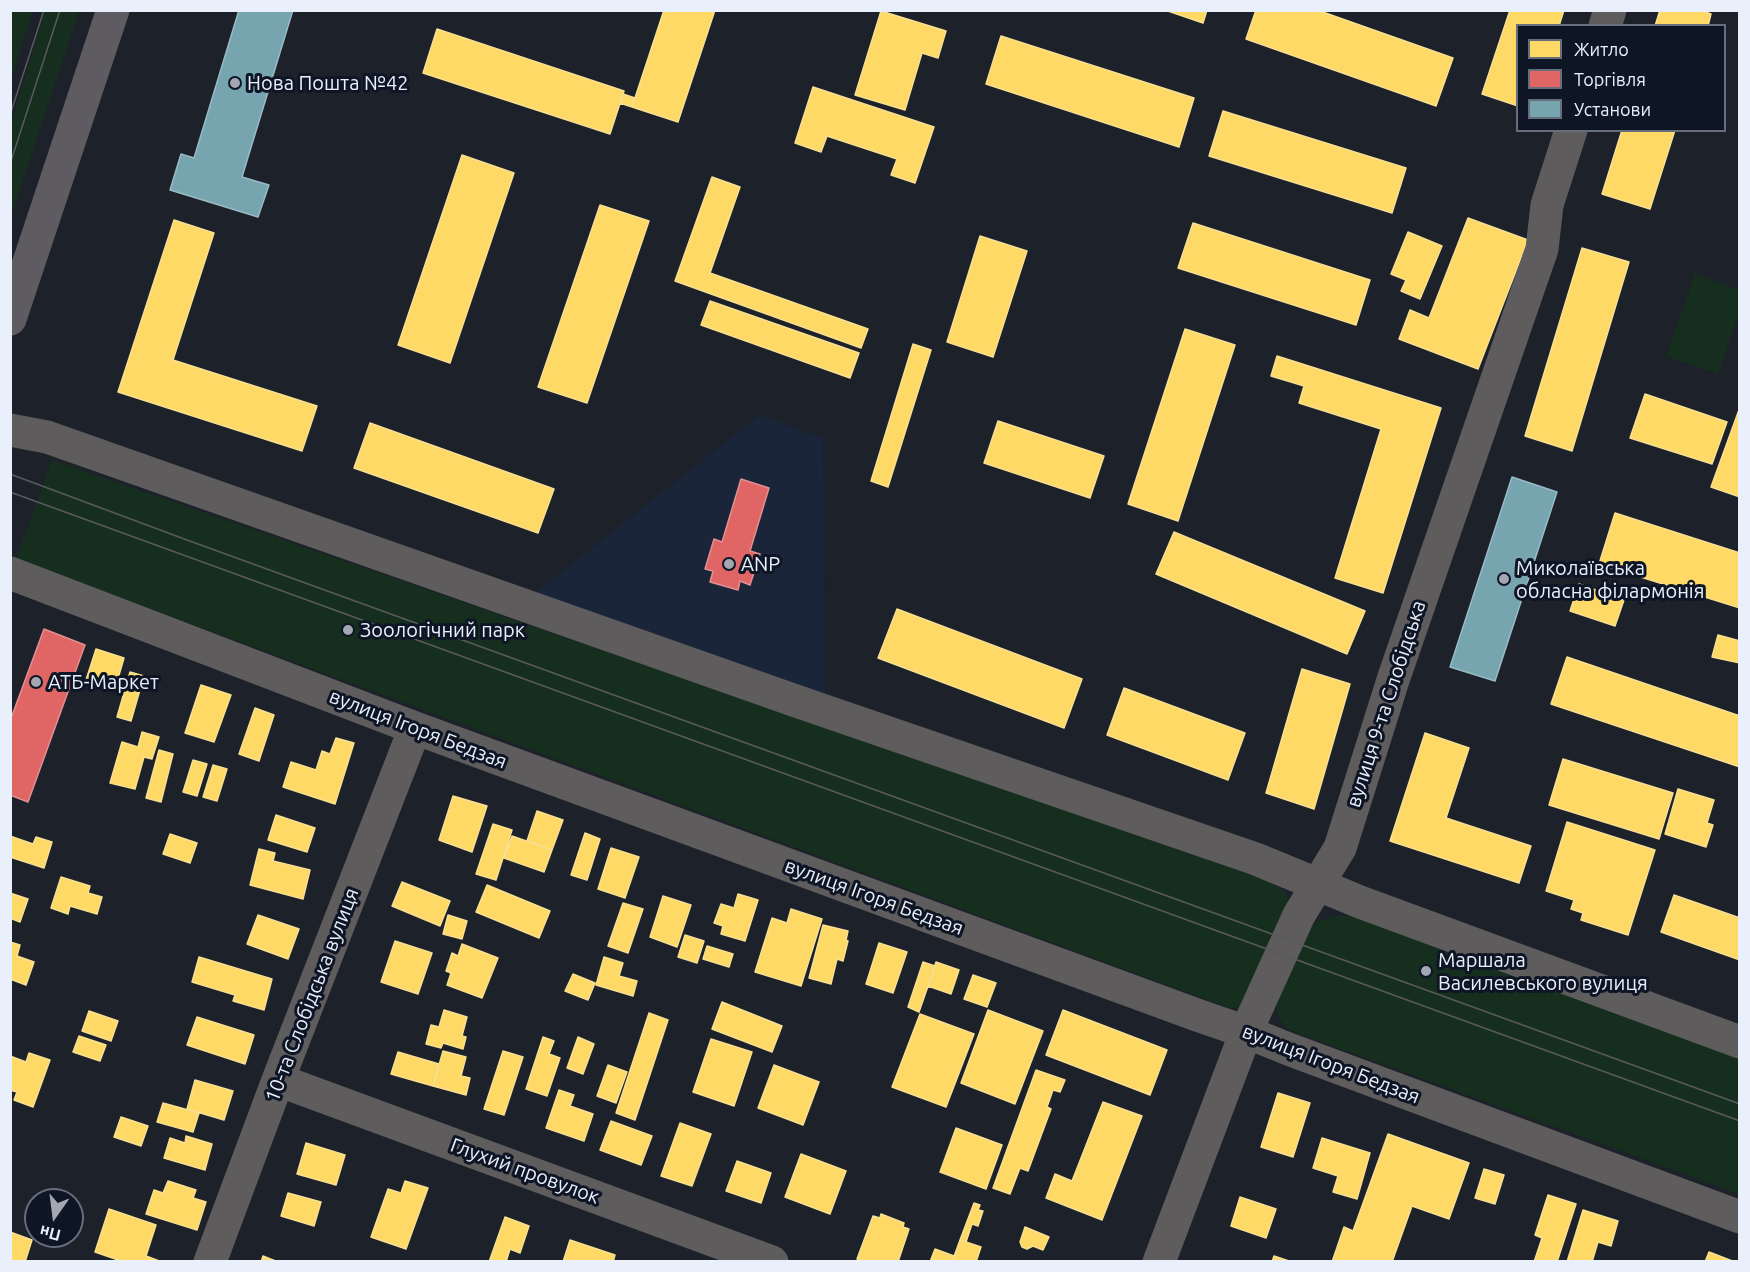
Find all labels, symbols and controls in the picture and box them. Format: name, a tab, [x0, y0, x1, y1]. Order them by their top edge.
legend	[1516, 24, 1726, 132]
text: Житло	[1574, 39, 1629, 59]
text: Торгівля	[1574, 69, 1646, 89]
place label: Нова Пошта №42	[247, 71, 409, 95]
marker: Нова Пошта №42	[228, 76, 242, 90]
text: Установи	[1574, 99, 1651, 119]
place label: ANP	[741, 552, 780, 576]
place label: Миколаївська обласна філармонія	[1516, 556, 1704, 603]
marker: ANP	[722, 557, 736, 571]
marker: Миколаївська обласна філармонія	[1497, 572, 1511, 586]
street label: вулиця 9-та Слобідська	[1341, 597, 1431, 811]
place label: Зоологічний парк	[360, 618, 525, 642]
marker: Зоологічний парк	[341, 623, 355, 637]
place label: АТБ-Маркет	[48, 670, 159, 694]
marker: АТБ-Маркет	[29, 675, 43, 689]
street label: вулиця Ігоря Бедзая	[326, 684, 510, 774]
street label: вулиця Ігоря Бедзая	[781, 853, 967, 941]
street label: 10-та Слобідська вулиця	[260, 885, 364, 1105]
place label: Маршала Василевського вулиця	[1438, 948, 1648, 995]
marker: Маршала Василевського вулиця	[1419, 964, 1433, 978]
street label: вулиця Ігоря Бедзая	[1239, 1019, 1423, 1109]
street label: Глухий провулок	[447, 1133, 603, 1209]
north arrow	[24, 1188, 84, 1248]
text: Пн	[38, 1222, 62, 1245]

